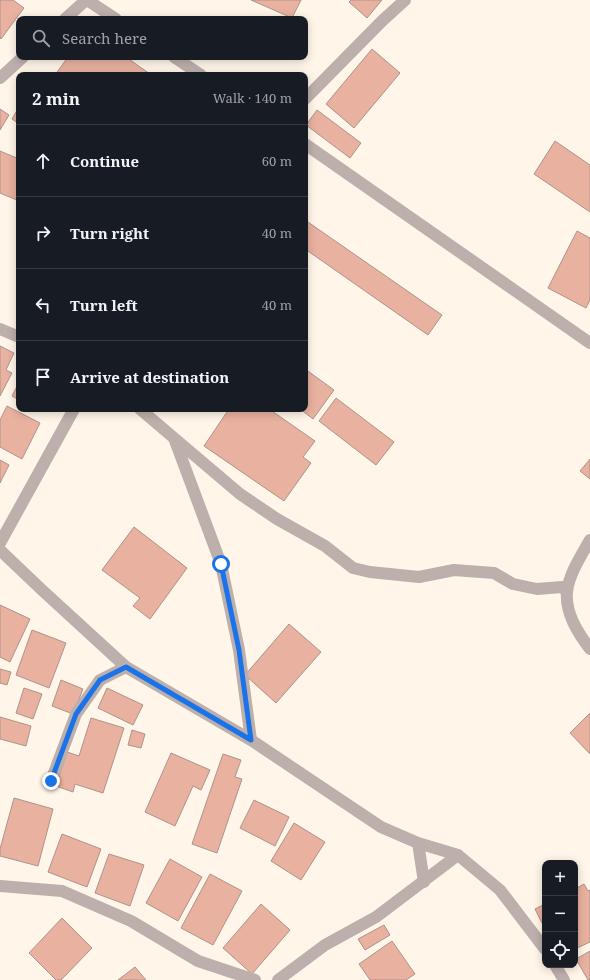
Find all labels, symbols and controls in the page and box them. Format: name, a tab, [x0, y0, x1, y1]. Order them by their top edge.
search box	[16, 16, 308, 60]
icon: search	[30, 27, 52, 49]
text: Search here	[62, 28, 147, 48]
text: 2 min	[32, 87, 80, 110]
text: Walk · 140 m	[213, 89, 292, 107]
icon: ahead	[32, 150, 54, 172]
text: Continue	[70, 151, 139, 171]
text: 60 m	[262, 152, 292, 170]
icon: right	[32, 222, 54, 244]
text: Turn right	[70, 223, 149, 243]
text: 40 m	[262, 224, 292, 242]
icon: left	[32, 294, 54, 316]
text: Turn left	[70, 295, 138, 315]
text: 40 m	[262, 296, 292, 314]
icon: arrive	[32, 366, 54, 388]
text: Arrive at destination	[70, 367, 229, 387]
route start	[212, 555, 230, 573]
route end	[42, 772, 60, 790]
map controls	[542, 860, 578, 968]
button: +	[542, 860, 578, 896]
button: −	[542, 896, 578, 932]
button: locate	[542, 932, 578, 968]

